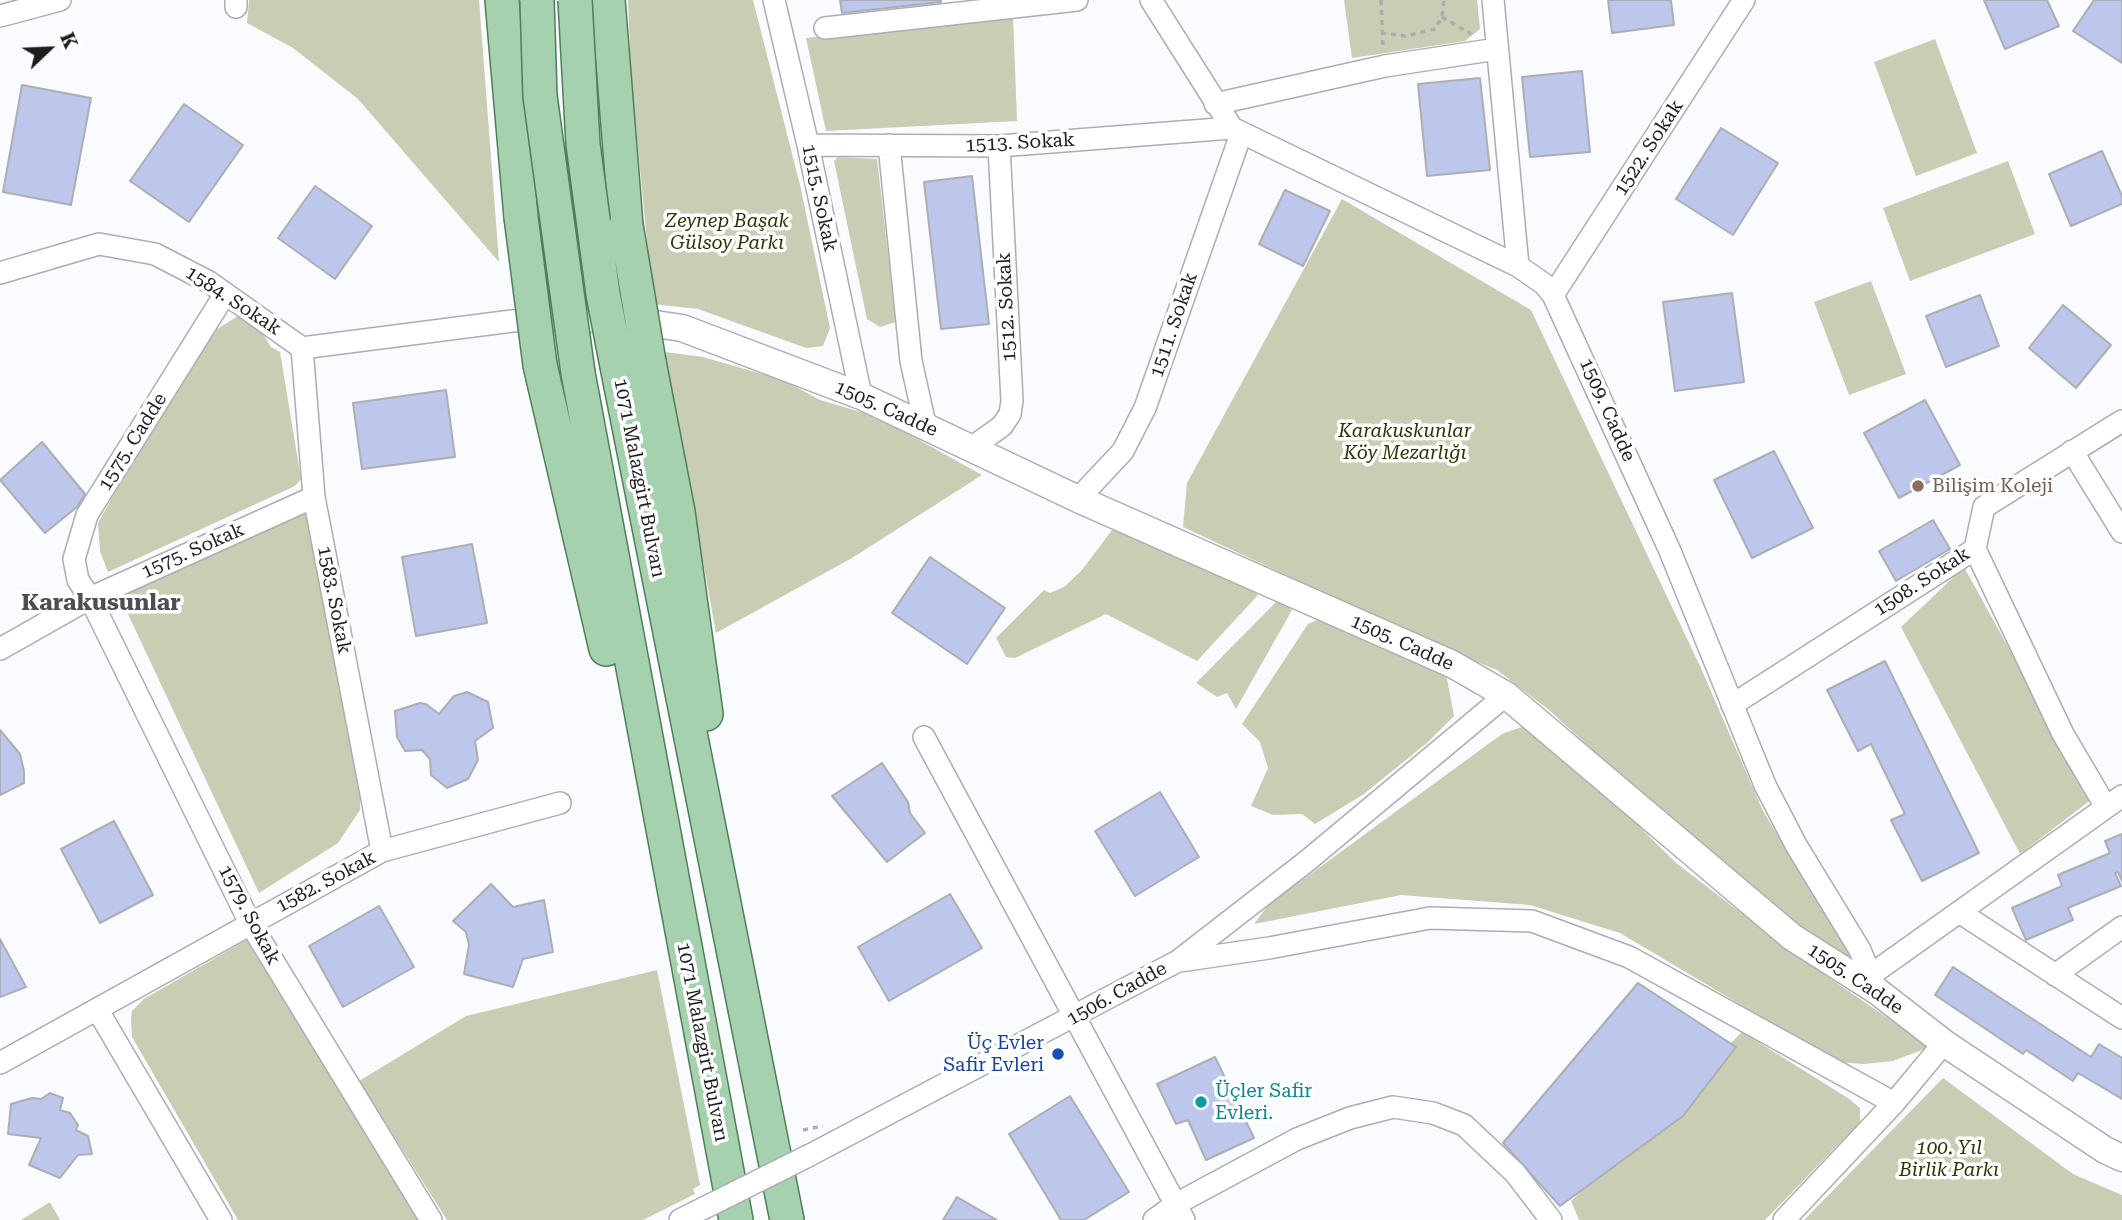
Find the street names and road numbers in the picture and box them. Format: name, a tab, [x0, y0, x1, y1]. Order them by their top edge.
street label: 1522. Sokak	[1610, 96, 1688, 200]
street label: 1513. Sokak	[965, 129, 1075, 157]
street label: 1515. Sokak	[796, 142, 842, 254]
street label: 1512. Sokak	[993, 252, 1021, 362]
street label: 1584. Sokak	[181, 262, 285, 340]
street label: 1511. Sokak	[1145, 269, 1203, 381]
street label: 1509. Cadde	[1574, 355, 1640, 465]
street label: 1071 Malazgirt Bulvarı	[608, 376, 670, 580]
street label: 1505. Cadde	[831, 376, 941, 442]
street label: 1575. Cadde	[94, 389, 172, 495]
street label: 1575. Sokak	[138, 518, 248, 584]
street label: 1508. Sokak	[1870, 543, 1974, 621]
street label: 1583. Sokak	[312, 544, 356, 656]
street label: 1505. Cadde	[1347, 610, 1457, 676]
street label: 1582. Sokak	[272, 846, 380, 918]
street label: 1579. Sokak	[213, 861, 285, 969]
street label: 1505. Cadde	[1803, 939, 1907, 1019]
street label: 1071 Malazgirt Bulvarı	[671, 940, 733, 1144]
street label: 1506. Cadde	[1063, 957, 1171, 1031]

